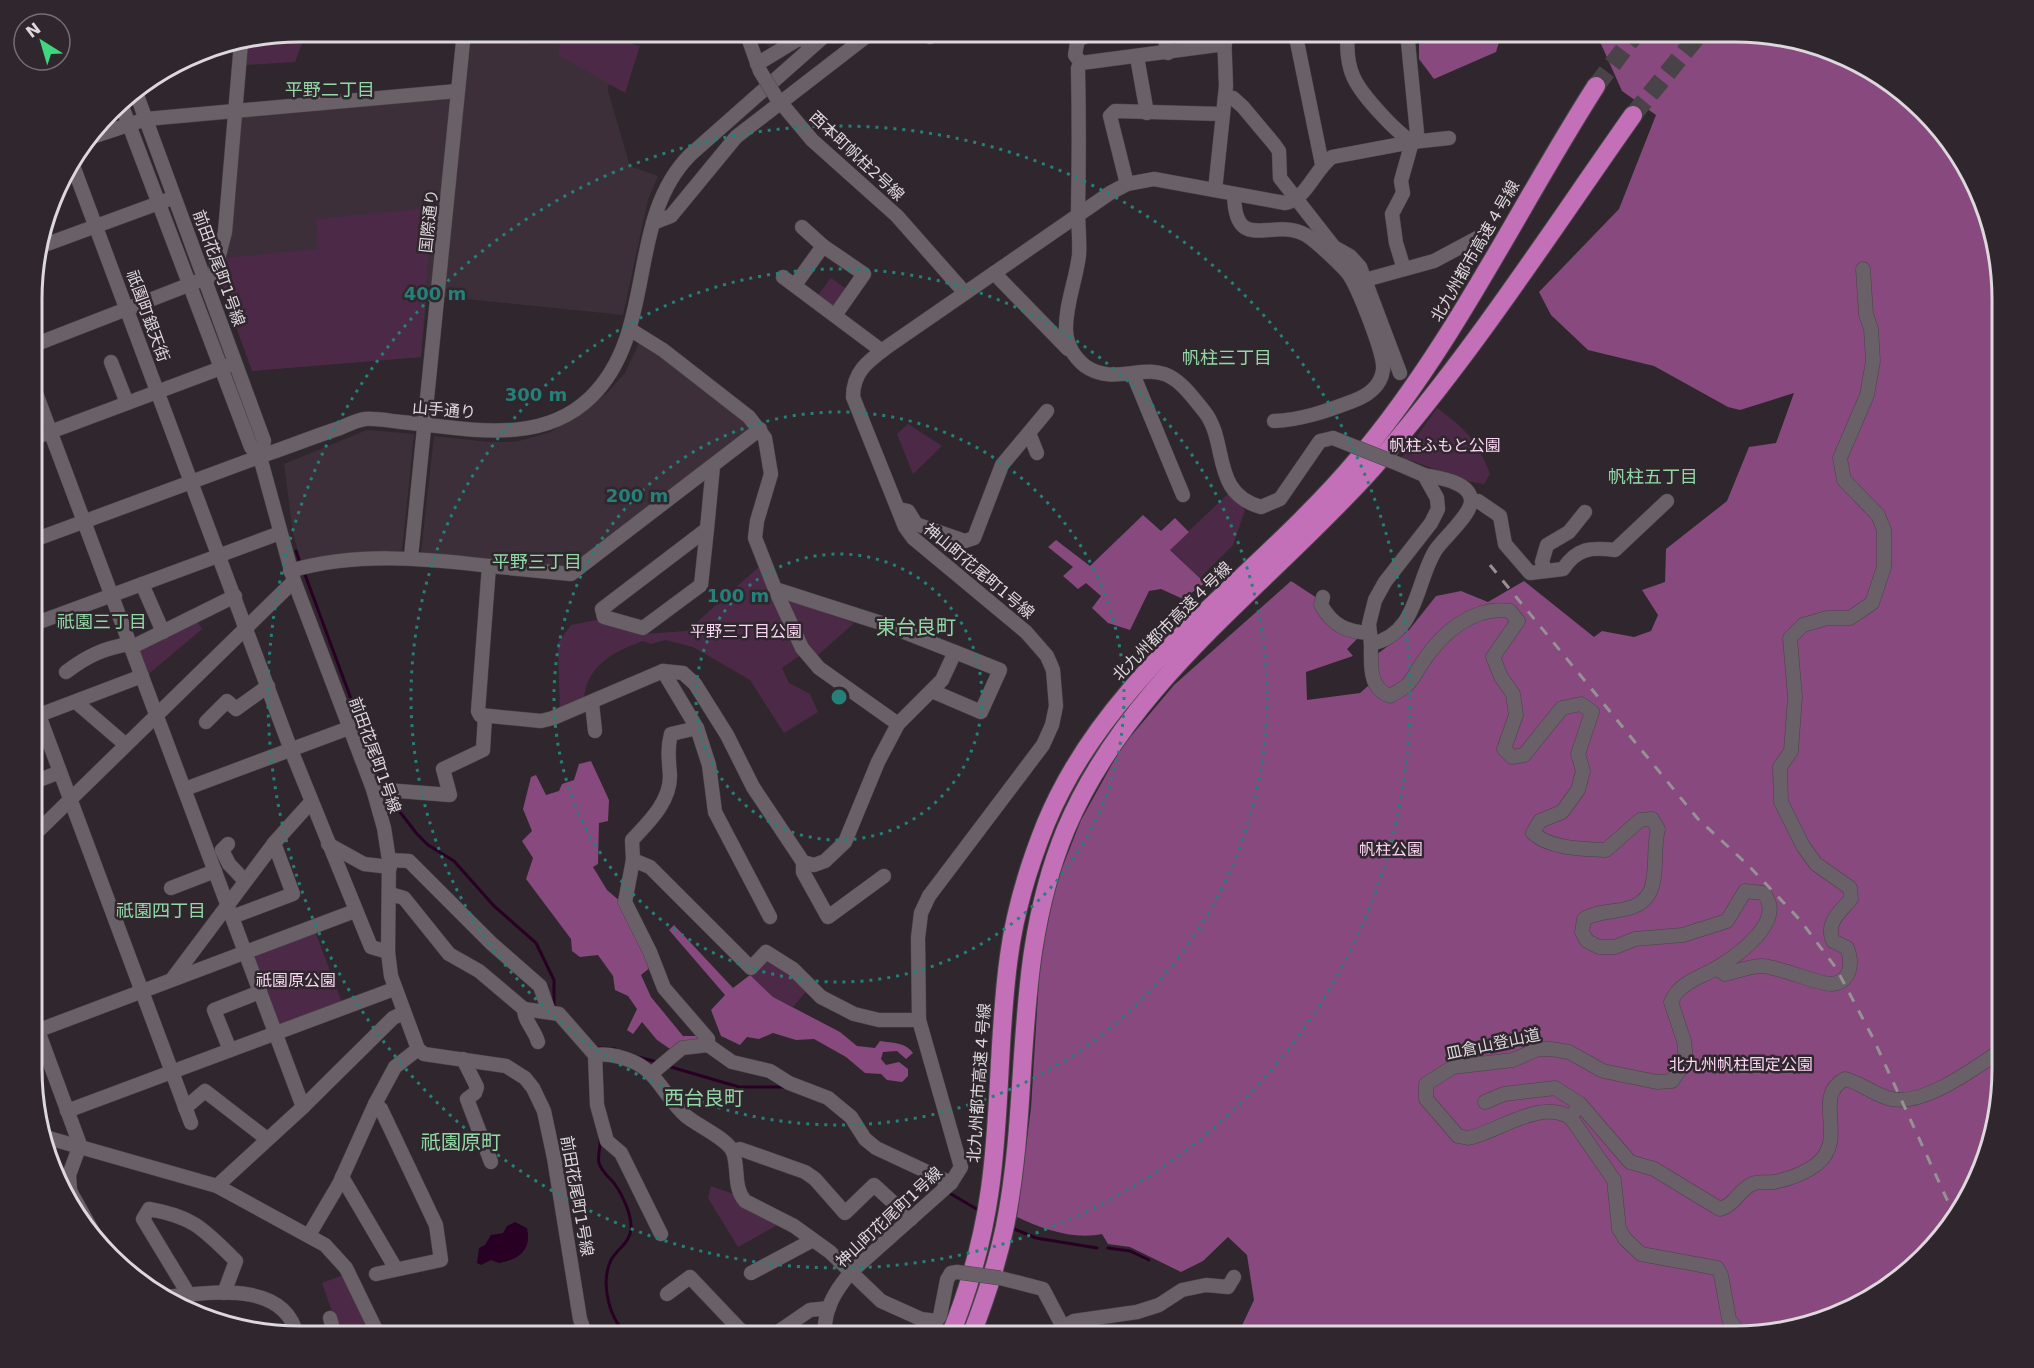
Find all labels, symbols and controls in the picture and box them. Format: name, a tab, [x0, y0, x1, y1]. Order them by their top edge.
north arrow	[12, 12, 72, 72]
text: N	[22, 19, 44, 42]
district label: 平野二丁目	[285, 79, 375, 100]
street label: 西本町帆柱2号線	[806, 107, 908, 205]
street label: 北九州都市高速４号線	[1427, 177, 1523, 325]
street label: 国際通り	[416, 188, 442, 254]
street label: 前田花尾町1号線	[189, 207, 249, 329]
street label: 祇園町銀天街	[123, 268, 173, 364]
text: 400 m	[404, 283, 466, 304]
district label: 帆柱三丁目	[1182, 347, 1272, 368]
text: 300 m	[505, 384, 567, 405]
street label: 山手通り	[411, 398, 477, 422]
park label: 帆柱ふもと公園	[1389, 436, 1501, 455]
district label: 帆柱五丁目	[1608, 466, 1698, 487]
text: 200 m	[606, 485, 668, 506]
street label: 神山町花尾町1号線	[920, 519, 1038, 623]
district label: 平野三丁目	[492, 551, 582, 572]
street label: 北九州都市高速４号線	[1109, 558, 1235, 684]
text: 100 m	[707, 585, 769, 606]
district label: 祇園三丁目	[57, 611, 147, 632]
district label: 東台良町	[876, 615, 956, 639]
park label: 平野三丁目公園	[690, 622, 802, 641]
centre of rings	[829, 687, 849, 707]
street label: 前田花尾町1号線	[345, 694, 405, 816]
park label: 帆柱公園	[1359, 840, 1423, 859]
district label: 祇園四丁目	[116, 900, 206, 921]
park label: 祇園原公園	[256, 971, 336, 990]
street label: 北九州都市高速４号線	[964, 1003, 994, 1163]
street label: 皿倉山登山道	[1444, 1025, 1542, 1063]
park label: 北九州帆柱国定公園	[1669, 1055, 1813, 1074]
district label: 西台良町	[664, 1086, 744, 1110]
district label: 祇園原町	[421, 1130, 501, 1154]
street label: 前田花尾町1号線	[557, 1134, 597, 1258]
street label: 神山町花尾町1号線	[832, 1163, 946, 1271]

